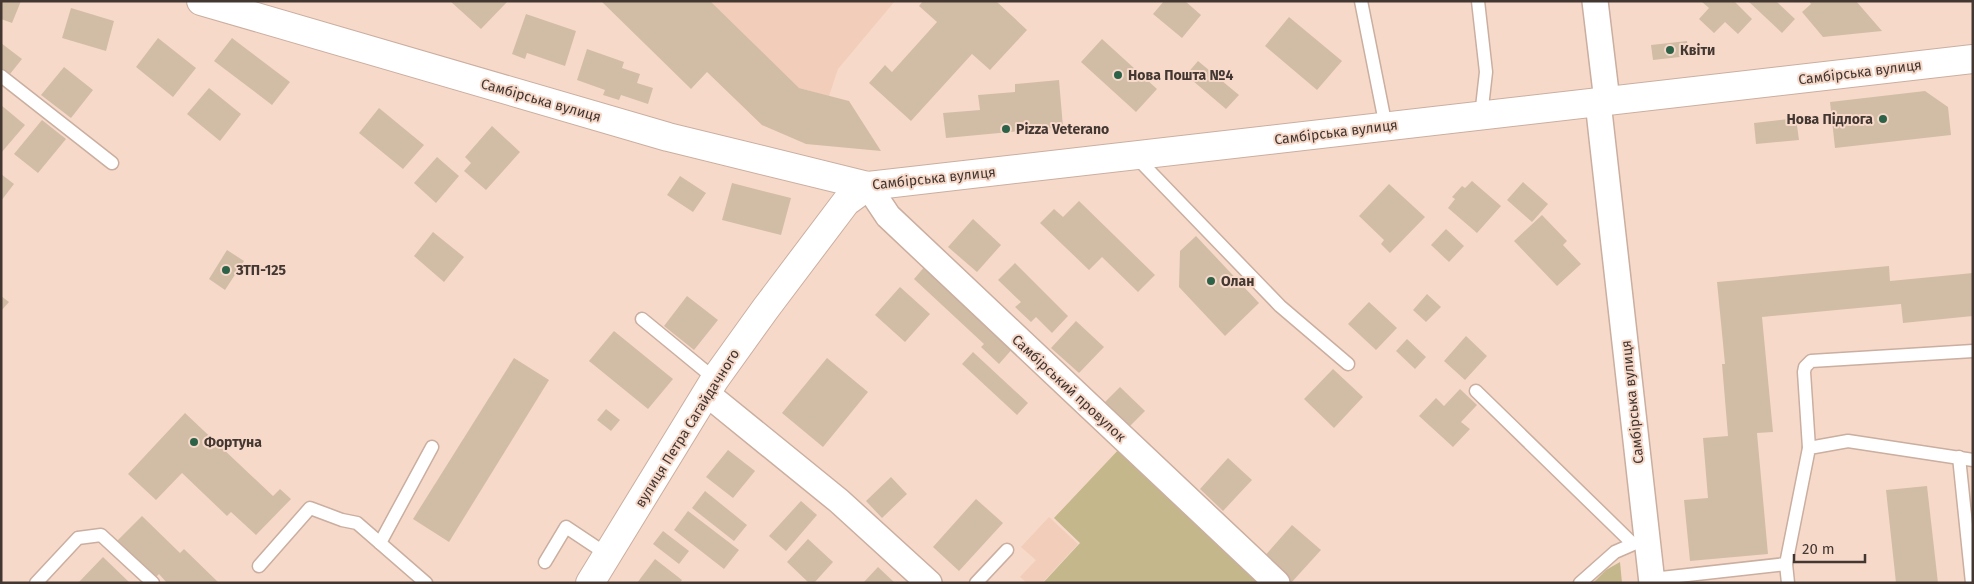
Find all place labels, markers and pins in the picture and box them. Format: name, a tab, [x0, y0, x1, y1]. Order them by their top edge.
place label: Квіти	[1680, 42, 1715, 59]
marker: Квіти	[1664, 44, 1676, 56]
place label: Нова Пошта №4	[1128, 67, 1233, 84]
marker: Нова Пошта №4	[1112, 69, 1124, 81]
place label: Нова Підлога	[1786, 111, 1873, 128]
marker: Нова Підлога	[1877, 113, 1889, 125]
place label: Pizza Veterano	[1016, 121, 1109, 138]
marker: Pizza Veterano	[1000, 123, 1012, 135]
place label: ЗТП-125	[235, 262, 287, 279]
marker: ЗТП-125	[220, 264, 232, 276]
place label: Олан	[1221, 273, 1254, 290]
marker: Олан	[1205, 275, 1217, 287]
place label: Фортуна	[204, 434, 262, 451]
marker: Фортуна	[188, 436, 200, 448]

